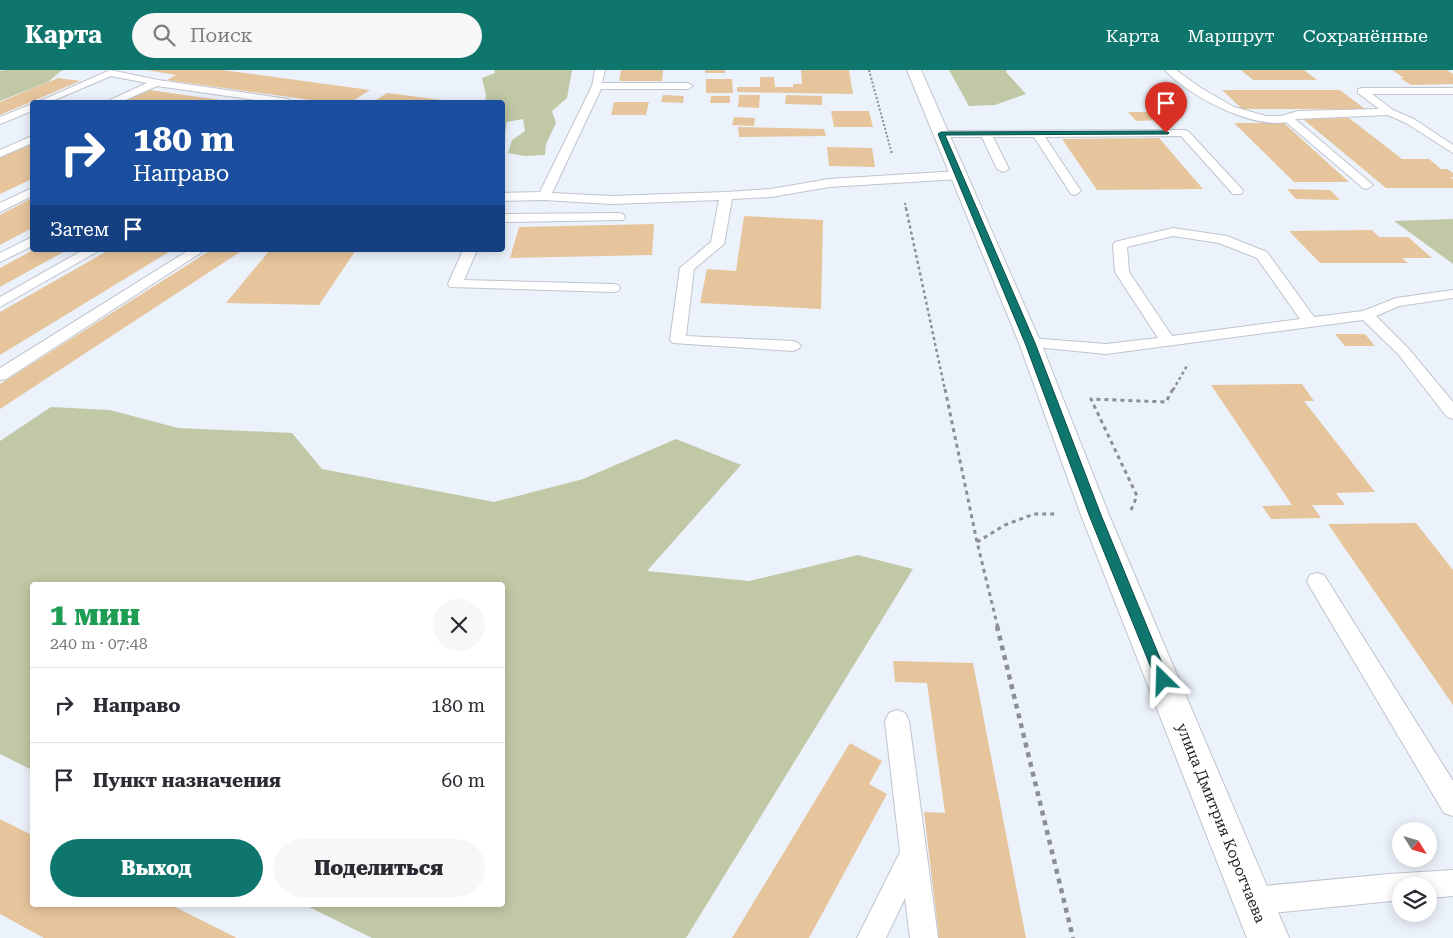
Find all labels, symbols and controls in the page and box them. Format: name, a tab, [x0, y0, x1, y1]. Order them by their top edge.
search box	[132, 13, 482, 58]
text: Карта	[25, 21, 102, 49]
icon: search	[150, 21, 178, 49]
text: Поиск	[190, 24, 253, 47]
text: Карта	[1106, 25, 1160, 46]
text: Маршрут	[1188, 25, 1275, 46]
text: Сохранённые	[1303, 25, 1428, 46]
pin	[1145, 82, 1187, 133]
icon: arrive	[1152, 89, 1180, 117]
text: 180 m	[133, 119, 234, 160]
icon: right	[50, 120, 115, 185]
text: Направо	[133, 161, 229, 186]
icon: arrive	[119, 215, 147, 243]
text: Затем	[50, 218, 109, 241]
text: 1 мин	[50, 597, 140, 632]
button: close	[433, 599, 485, 651]
text: 240 m · 07:48	[50, 634, 148, 653]
position arrow	[1136, 653, 1188, 705]
icon: right	[50, 691, 78, 719]
text: Направо	[93, 694, 180, 717]
text: 180 m	[431, 694, 485, 717]
street label: улица Дмитрия Коротчаева	[1173, 721, 1269, 925]
icon: arrive	[50, 766, 78, 794]
text: Пункт назначения	[93, 769, 281, 792]
text: 60 m	[442, 769, 485, 792]
north arrow	[1392, 822, 1438, 868]
map controls	[1392, 822, 1437, 922]
button: Выход	[50, 839, 263, 897]
button: Поделиться	[273, 839, 485, 897]
button: layers	[1392, 877, 1437, 922]

